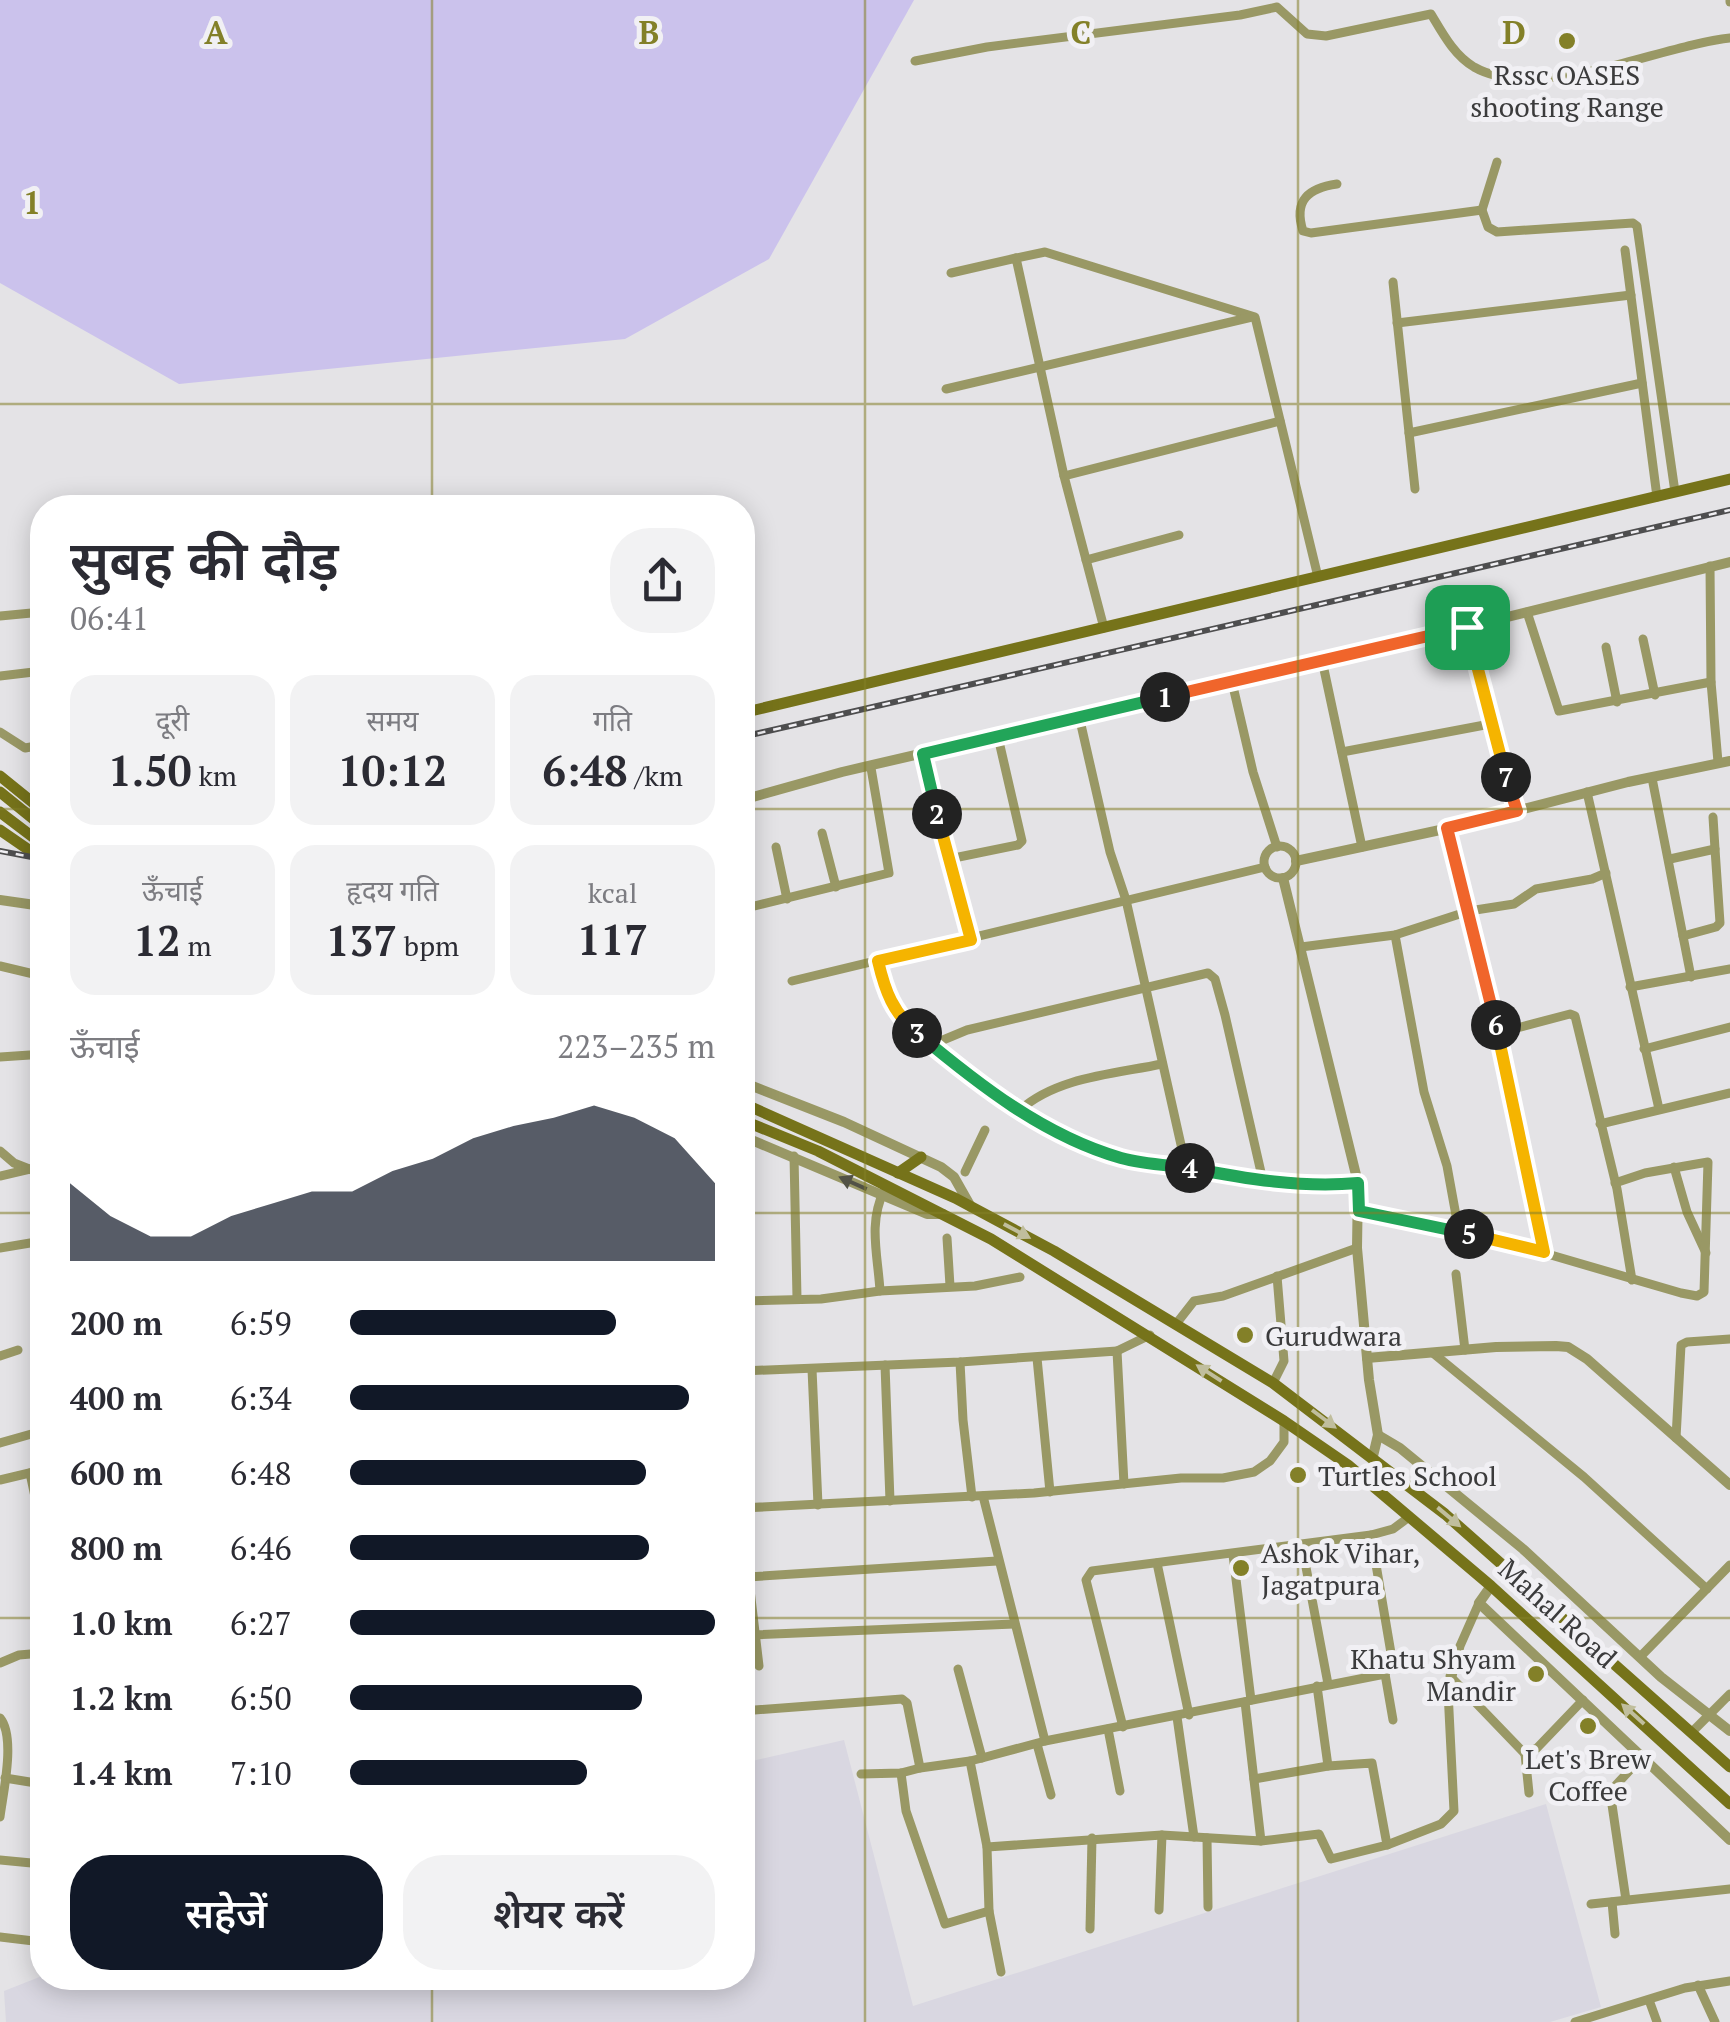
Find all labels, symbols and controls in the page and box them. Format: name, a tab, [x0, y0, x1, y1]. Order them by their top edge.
text: A	[204, 11, 228, 53]
text: B	[639, 11, 659, 53]
text: C	[1071, 11, 1091, 53]
text: D	[1502, 11, 1526, 53]
marker: Rssc OASES shooting Range	[1556, 30, 1578, 52]
place label: Rssc OASES shooting Range	[1470, 56, 1664, 125]
text: 1	[23, 181, 41, 223]
text: सुबह की दौड़	[70, 523, 339, 596]
button: share	[610, 528, 715, 633]
pin	[1425, 585, 1510, 670]
text: 06:41	[70, 597, 149, 639]
icon: arrive	[1440, 600, 1495, 655]
pin: 1	[1140, 672, 1190, 722]
text: 1	[1157, 678, 1173, 715]
text: दूरी	[156, 702, 189, 739]
text: समय	[367, 702, 418, 739]
text: गति	[593, 702, 632, 739]
text: 1.50	[108, 742, 192, 798]
text: 10:12	[338, 742, 447, 798]
text: 6:48	[542, 742, 628, 798]
pin: 7	[1481, 752, 1531, 802]
text: km	[192, 757, 237, 794]
text: /km	[628, 757, 683, 794]
text: 7	[1498, 758, 1514, 795]
pin: 2	[912, 789, 962, 839]
text: 2	[929, 795, 945, 832]
text: ऊँचाई	[142, 872, 203, 909]
text: हृदय गति	[346, 872, 439, 909]
text: kcal	[588, 874, 637, 911]
text: 117	[577, 911, 648, 967]
text: 12	[133, 912, 181, 968]
text: 137	[326, 912, 397, 968]
text: m	[181, 927, 212, 964]
text: bpm	[397, 927, 459, 964]
pin: 6	[1471, 1000, 1521, 1050]
text: 6	[1488, 1006, 1504, 1043]
pin: 3	[892, 1008, 942, 1058]
text: 3	[909, 1014, 925, 1051]
text: ऊँचाई	[70, 1025, 139, 1067]
text: 223–235 m	[557, 1025, 715, 1067]
pin: 4	[1165, 1143, 1215, 1193]
text: 4	[1182, 1149, 1198, 1186]
one-way arrow	[838, 1174, 867, 1191]
pin: 5	[1444, 1209, 1494, 1259]
text: 5	[1461, 1215, 1477, 1252]
one-way arrow	[1003, 1222, 1031, 1240]
text: 200 m	[70, 1302, 162, 1344]
text: 6:59	[230, 1302, 292, 1344]
place label: Gurudwara	[1265, 1317, 1402, 1354]
marker: Gurudwara	[1234, 1324, 1256, 1346]
one-way arrow	[1195, 1364, 1222, 1382]
text: 400 m	[70, 1377, 162, 1419]
text: 6:34	[230, 1377, 292, 1419]
one-way arrow	[1311, 1409, 1337, 1429]
text: 600 m	[70, 1452, 162, 1494]
text: 6:48	[230, 1452, 292, 1494]
place label: Turtles School	[1318, 1457, 1497, 1494]
marker: Turtles School	[1287, 1464, 1309, 1486]
one-way arrow	[1436, 1506, 1461, 1528]
text: 800 m	[70, 1527, 162, 1569]
text: 6:46	[230, 1527, 292, 1569]
place label: Ashok Vihar, Jagatpura	[1261, 1534, 1420, 1603]
street label: Mahal Road	[1491, 1550, 1625, 1676]
marker: Ashok Vihar, Jagatpura	[1230, 1557, 1252, 1579]
text: 1.0 km	[70, 1602, 173, 1644]
text: 6:27	[230, 1602, 292, 1644]
place label: Khatu Shyam Mandir	[1350, 1640, 1516, 1709]
marker: Khatu Shyam Mandir	[1525, 1663, 1547, 1685]
text: 1.2 km	[70, 1677, 173, 1719]
text: 6:50	[230, 1677, 292, 1719]
one-way arrow	[1621, 1703, 1646, 1725]
marker: Let's Brew Coffee	[1577, 1715, 1599, 1737]
place label: Let's Brew Coffee	[1525, 1740, 1652, 1809]
text: 1.4 km	[70, 1752, 173, 1794]
text: 7:10	[230, 1752, 292, 1794]
button: सहेजें	[70, 1855, 383, 1970]
button: शेयर करें	[403, 1855, 715, 1970]

